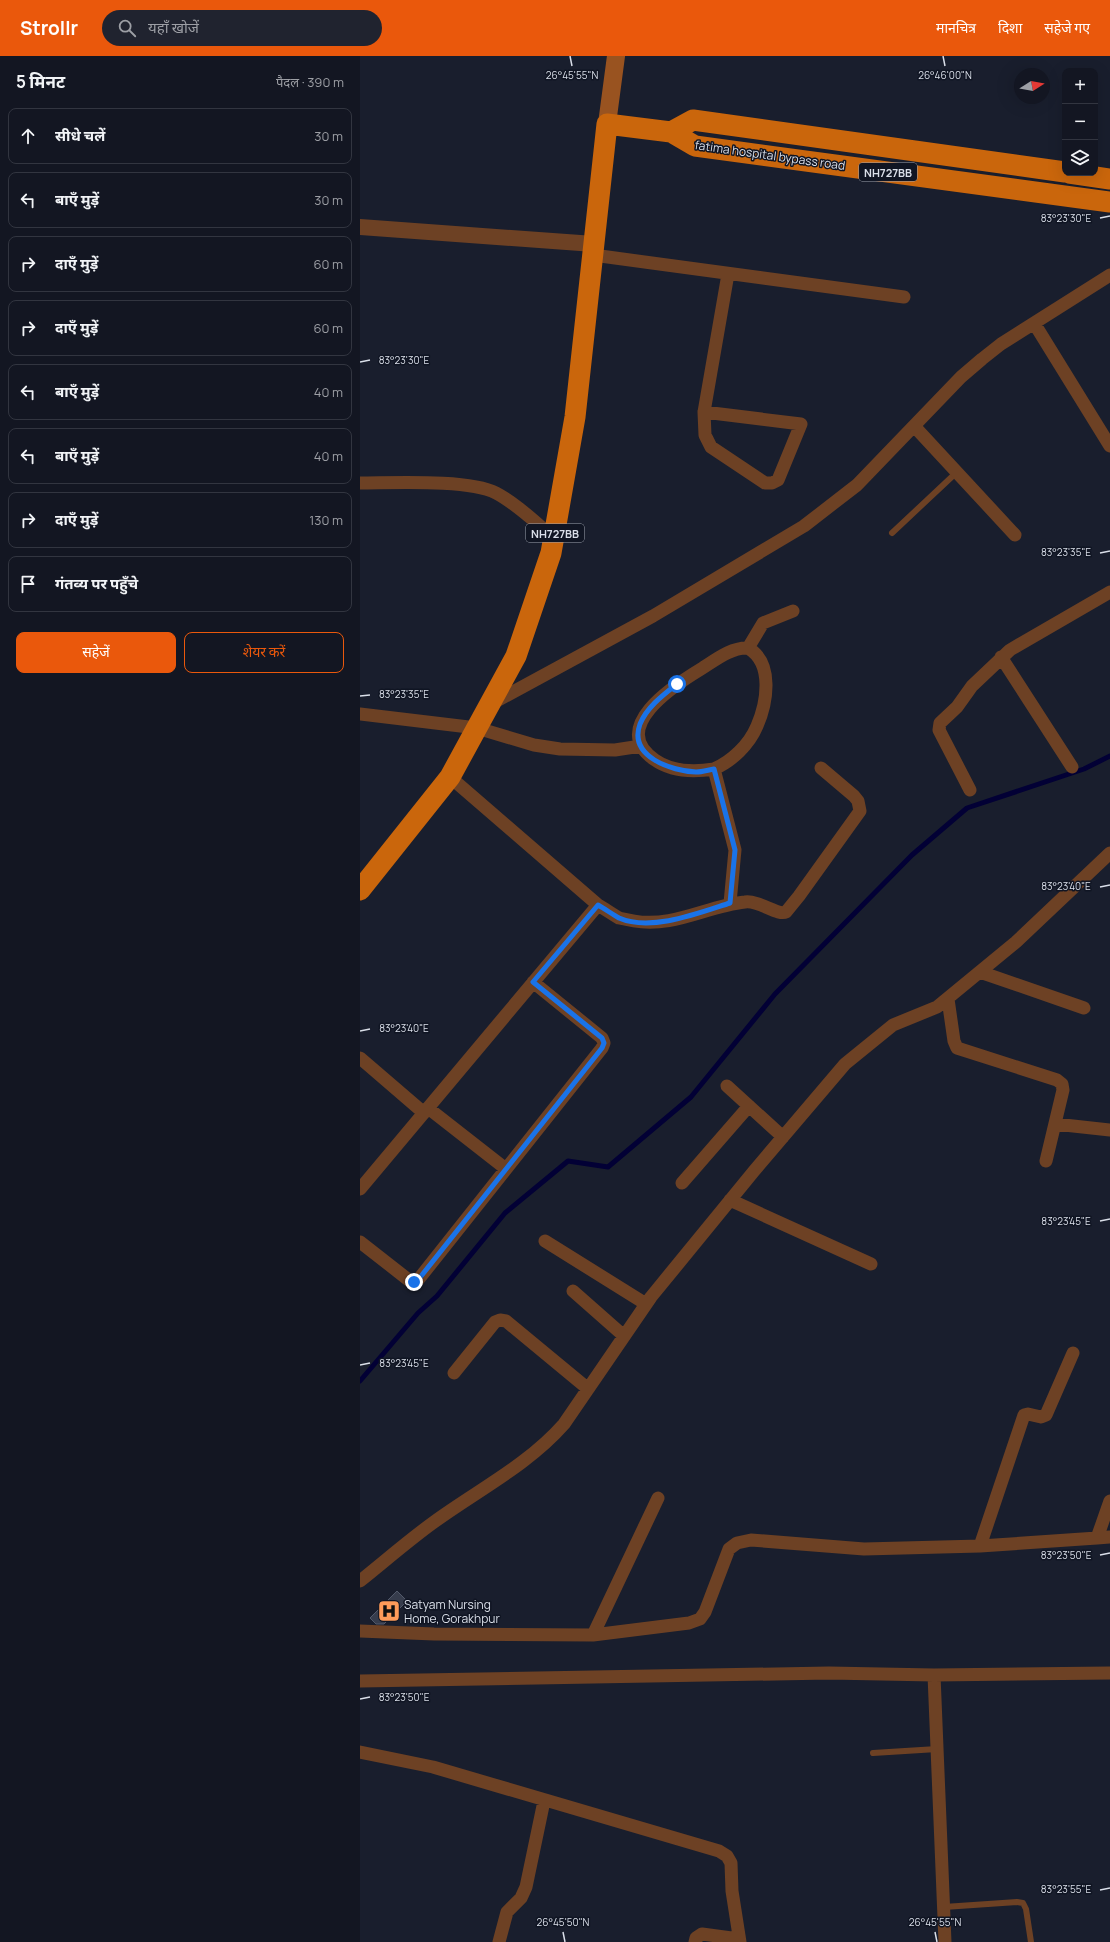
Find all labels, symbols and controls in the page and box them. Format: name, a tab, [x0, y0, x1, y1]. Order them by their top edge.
search box	[102, 10, 382, 46]
text: Strollr	[20, 15, 78, 41]
icon: search	[116, 17, 138, 39]
text: यहाँ खोजें	[148, 17, 199, 38]
text: मानचित्र	[936, 18, 976, 37]
text: दिशा	[998, 18, 1022, 37]
text: सहेजे गए	[1044, 18, 1090, 37]
text: 26°45'55"N	[546, 68, 598, 82]
text: 26°46'00"N	[918, 68, 972, 82]
north arrow	[1014, 68, 1050, 104]
map controls	[1062, 68, 1098, 176]
button: +	[1062, 68, 1098, 104]
text: 5 मिनट	[16, 70, 65, 93]
text: पैदल · 390 m	[276, 73, 344, 91]
button: −	[1062, 104, 1098, 140]
icon: ahead	[17, 125, 39, 147]
text: सीधे चलें	[55, 125, 105, 146]
text: 30 m	[314, 127, 343, 145]
street label: fatima hospital bypass road	[694, 136, 846, 174]
button: layers	[1062, 140, 1098, 176]
road number: NH727BB	[859, 163, 917, 181]
icon: left	[17, 189, 39, 211]
text: बाएँ मुड़ें	[55, 189, 99, 210]
text: 30 m	[314, 191, 343, 209]
text: 83°23'30"E	[1041, 211, 1092, 225]
icon: right	[17, 253, 39, 275]
text: दाएँ मुड़ें	[55, 253, 98, 274]
text: 60 m	[313, 255, 343, 273]
icon: right	[17, 317, 39, 339]
text: दाएँ मुड़ें	[55, 317, 98, 338]
text: 60 m	[313, 319, 343, 337]
text: 83°23'30"E	[379, 353, 430, 367]
icon: left	[17, 381, 39, 403]
text: बाएँ मुड़ें	[55, 381, 99, 402]
text: 40 m	[314, 383, 343, 401]
icon: left	[17, 445, 39, 467]
text: बाएँ मुड़ें	[55, 445, 99, 466]
text: 40 m	[314, 447, 343, 465]
icon: right	[17, 509, 39, 531]
text: दाएँ मुड़ें	[55, 509, 98, 530]
text: 130 m	[309, 511, 343, 529]
road number: NH727BB	[526, 524, 584, 542]
text: 83°23'35"E	[1041, 545, 1091, 559]
icon: arrive	[17, 573, 39, 595]
text: गंतव्य पर पहुँचे	[55, 573, 138, 594]
button: सहेजें	[16, 632, 176, 673]
button: शेयर करें	[184, 632, 344, 673]
route start	[668, 675, 686, 693]
text: 83°23'35"E	[379, 687, 429, 701]
text: 83°23'40"E	[1041, 879, 1091, 893]
text: 83°23'40"E	[379, 1021, 429, 1035]
text: 83°23'45"E	[1041, 1214, 1091, 1228]
route end	[405, 1273, 423, 1291]
text: 83°23'45"E	[379, 1356, 429, 1370]
text: 83°23'50"E	[1041, 1548, 1092, 1562]
place label: Satyam Nursing Home, Gorakhpur	[404, 1596, 500, 1627]
hospital icon: Satyam Nursing Home, Gorakhpur	[376, 1598, 402, 1624]
text: 83°23'50"E	[379, 1690, 430, 1704]
text: 83°23'55"E	[1041, 1882, 1091, 1896]
text: 26°45'50"N	[537, 1915, 590, 1929]
text: 26°45'55"N	[909, 1915, 961, 1929]

